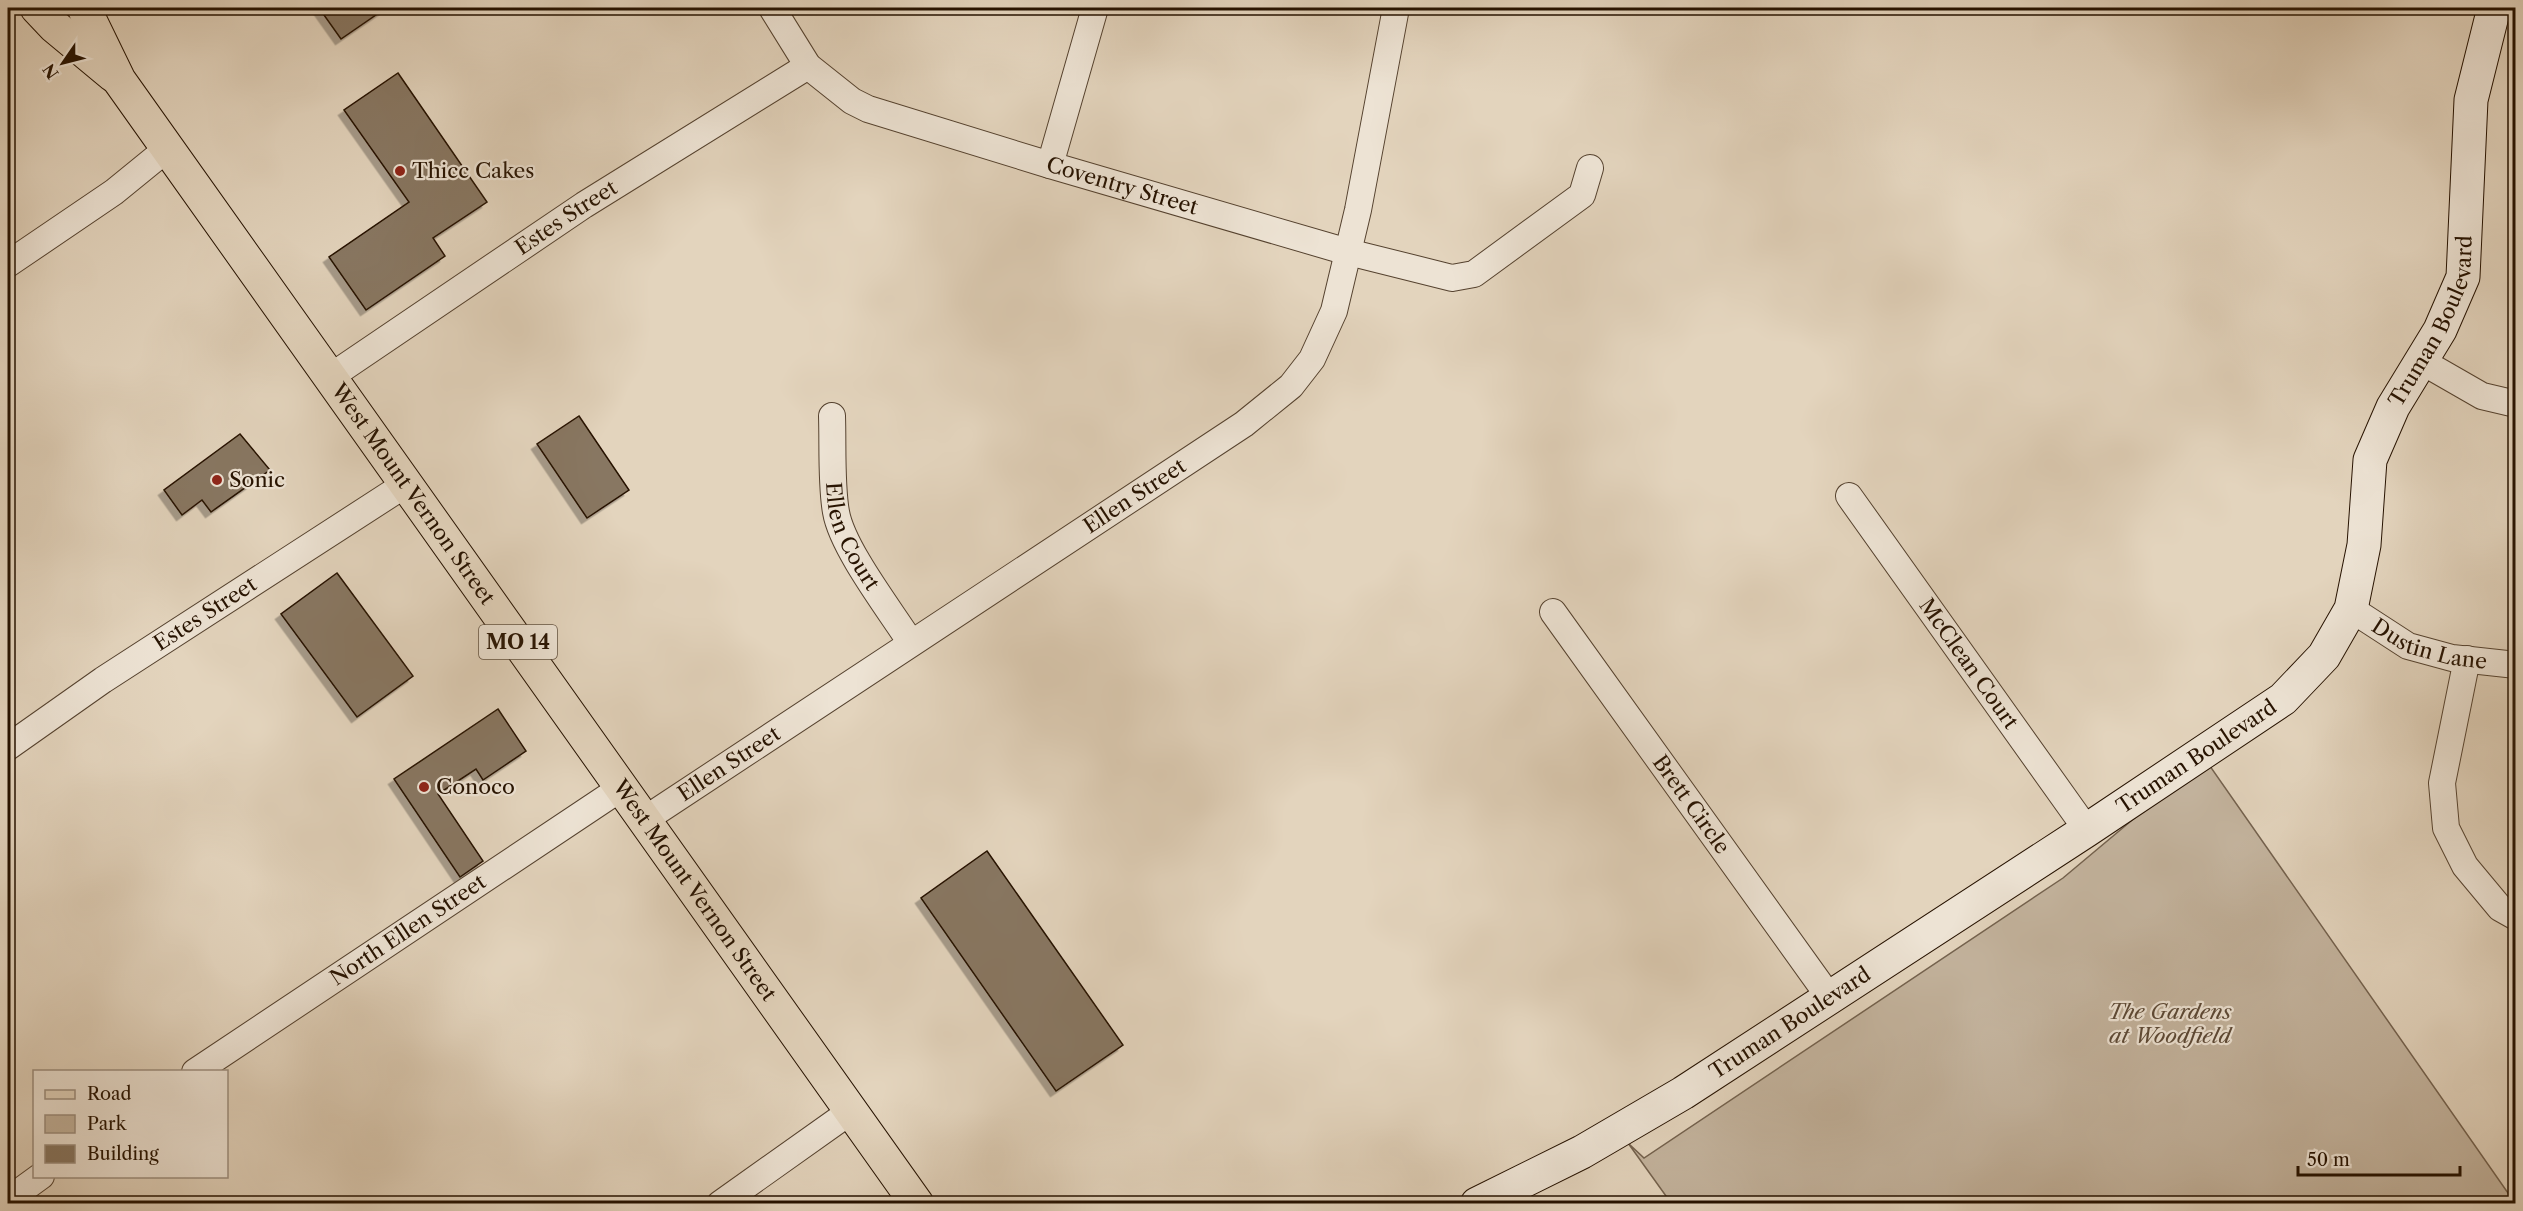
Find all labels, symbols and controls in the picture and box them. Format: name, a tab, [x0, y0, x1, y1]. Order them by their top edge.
north arrow	[33, 33, 93, 93]
text: N	[38, 60, 63, 83]
street label: Coventry Street	[1044, 152, 1202, 220]
place label: Thicc Cakes	[412, 158, 534, 183]
marker: Thicc Cakes	[393, 164, 407, 178]
street label: Estes Street	[510, 174, 622, 260]
street label: Truman Boulevard	[2383, 235, 2477, 411]
street label: West Mount Vernon Street	[326, 378, 501, 610]
street label: Ellen Street	[1079, 453, 1191, 538]
place label: Sonic	[229, 467, 285, 492]
marker: Sonic	[210, 473, 224, 487]
street label: Ellen Court	[821, 481, 885, 595]
street label: Estes Street	[149, 571, 261, 656]
street label: McClean Court	[1914, 593, 2024, 734]
street label: Dustin Lane	[2367, 613, 2488, 674]
road number: MO 14	[479, 625, 557, 659]
street label: Truman Boulevard	[2112, 694, 2281, 819]
street label: Ellen Street	[673, 720, 785, 806]
street label: Brett Circle	[1648, 750, 1735, 859]
place label: Conoco	[436, 774, 515, 799]
street label: West Mount Vernon Street	[607, 774, 782, 1006]
marker: Conoco	[417, 780, 431, 794]
street label: North Ellen Street	[325, 868, 491, 990]
street label: Truman Boulevard	[1705, 961, 1875, 1084]
park label: The Gardens at Woodfield	[2108, 999, 2234, 1048]
legend	[33, 1070, 228, 1178]
text: Road	[87, 1083, 132, 1105]
text: Park	[87, 1113, 128, 1135]
scale bar	[2298, 1139, 2460, 1177]
text: Building	[87, 1143, 159, 1165]
text: 50 m	[2307, 1149, 2350, 1171]

